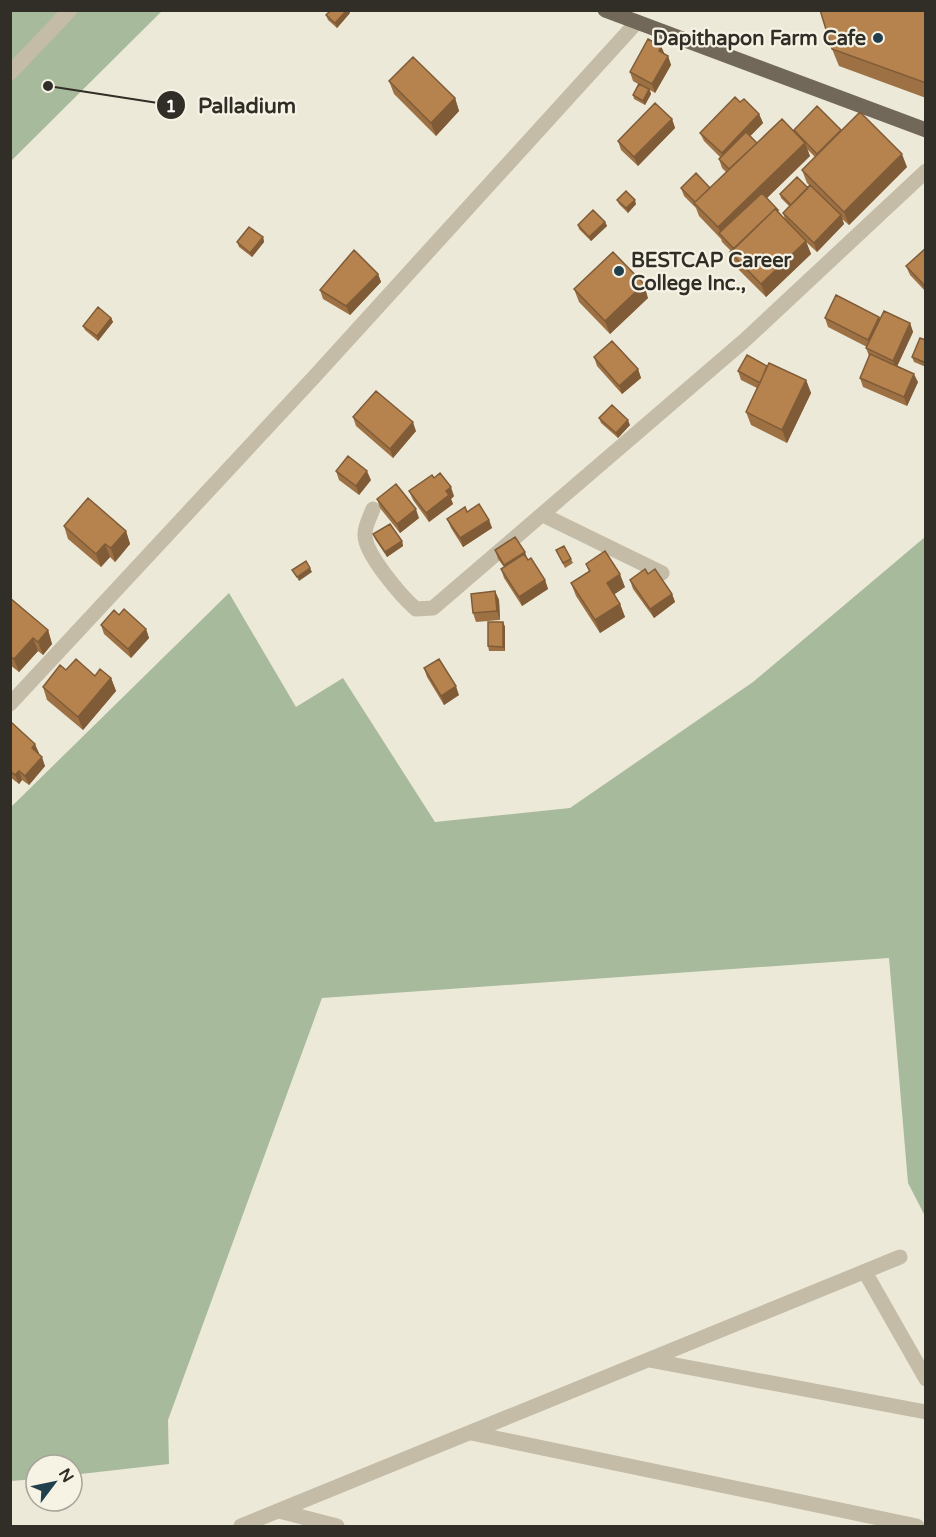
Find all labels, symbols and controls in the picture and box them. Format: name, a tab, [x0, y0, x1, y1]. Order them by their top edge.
place label: Dapithapon Farm Cafe	[653, 27, 866, 51]
marker: Dapithapon Farm Cafe	[871, 31, 885, 45]
callout: Palladium	[156, 86, 308, 125]
text: Palladium	[198, 94, 296, 119]
text: 1	[165, 95, 177, 117]
place label: BESTCAP Career College Inc.,	[631, 249, 791, 296]
marker: BESTCAP Career College Inc.,	[612, 264, 626, 278]
north arrow	[24, 1453, 84, 1513]
text: N	[54, 1465, 78, 1486]

